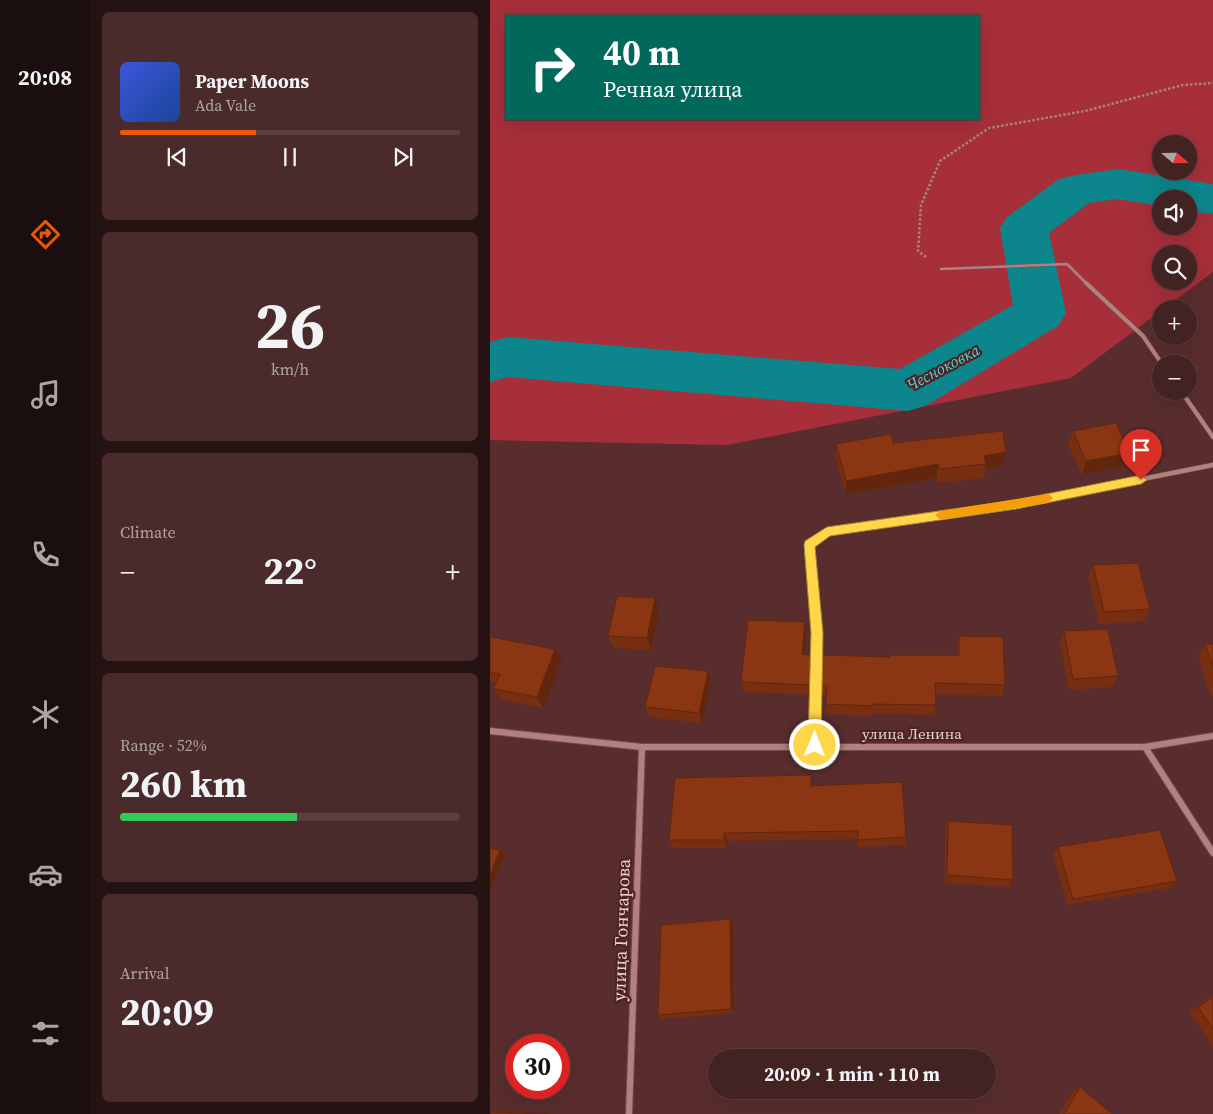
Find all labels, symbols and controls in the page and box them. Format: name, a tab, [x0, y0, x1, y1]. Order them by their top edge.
text: 40 m	[603, 29, 680, 77]
icon: right	[520, 35, 585, 100]
text: 20:08	[18, 62, 72, 92]
text: Paper Moons	[195, 68, 309, 94]
text: Речная улица	[603, 74, 743, 104]
text: Ada Vale	[195, 94, 256, 116]
north arrow	[1152, 135, 1198, 180]
map controls	[1152, 135, 1197, 400]
icon: previous	[163, 143, 191, 171]
icon: pause	[276, 143, 304, 171]
icon: next	[389, 143, 417, 171]
button: sound	[1152, 190, 1197, 235]
icon: directions	[28, 217, 63, 252]
button: search	[1152, 245, 1197, 290]
text: 26	[255, 281, 325, 370]
button: +	[1152, 300, 1197, 345]
water label: Чесноковка	[903, 338, 984, 395]
button: −	[1152, 355, 1197, 400]
text: km/h	[271, 358, 309, 380]
icon: music	[28, 377, 63, 412]
pin	[1120, 429, 1162, 480]
icon: arrive	[1127, 436, 1155, 464]
text: Climate	[120, 521, 176, 543]
icon: phone	[28, 537, 63, 572]
text: 22°	[263, 545, 317, 597]
text: −	[120, 553, 135, 591]
text: +	[445, 553, 460, 591]
icon: climate	[28, 697, 63, 732]
position arrow	[788, 718, 840, 770]
street label: улица Ленина	[862, 723, 962, 744]
text: Range · 52%	[120, 734, 207, 756]
text: 260 km	[120, 758, 247, 810]
icon: car	[28, 857, 63, 892]
street label: улица Гончарова	[606, 857, 636, 1002]
text: Arrival	[120, 962, 169, 984]
text: 20:09	[120, 986, 214, 1038]
icon: filters	[28, 1016, 63, 1051]
speed limit sign: 30	[505, 1034, 570, 1099]
text: 20:09 · 1 min · 110 m	[764, 1061, 940, 1087]

